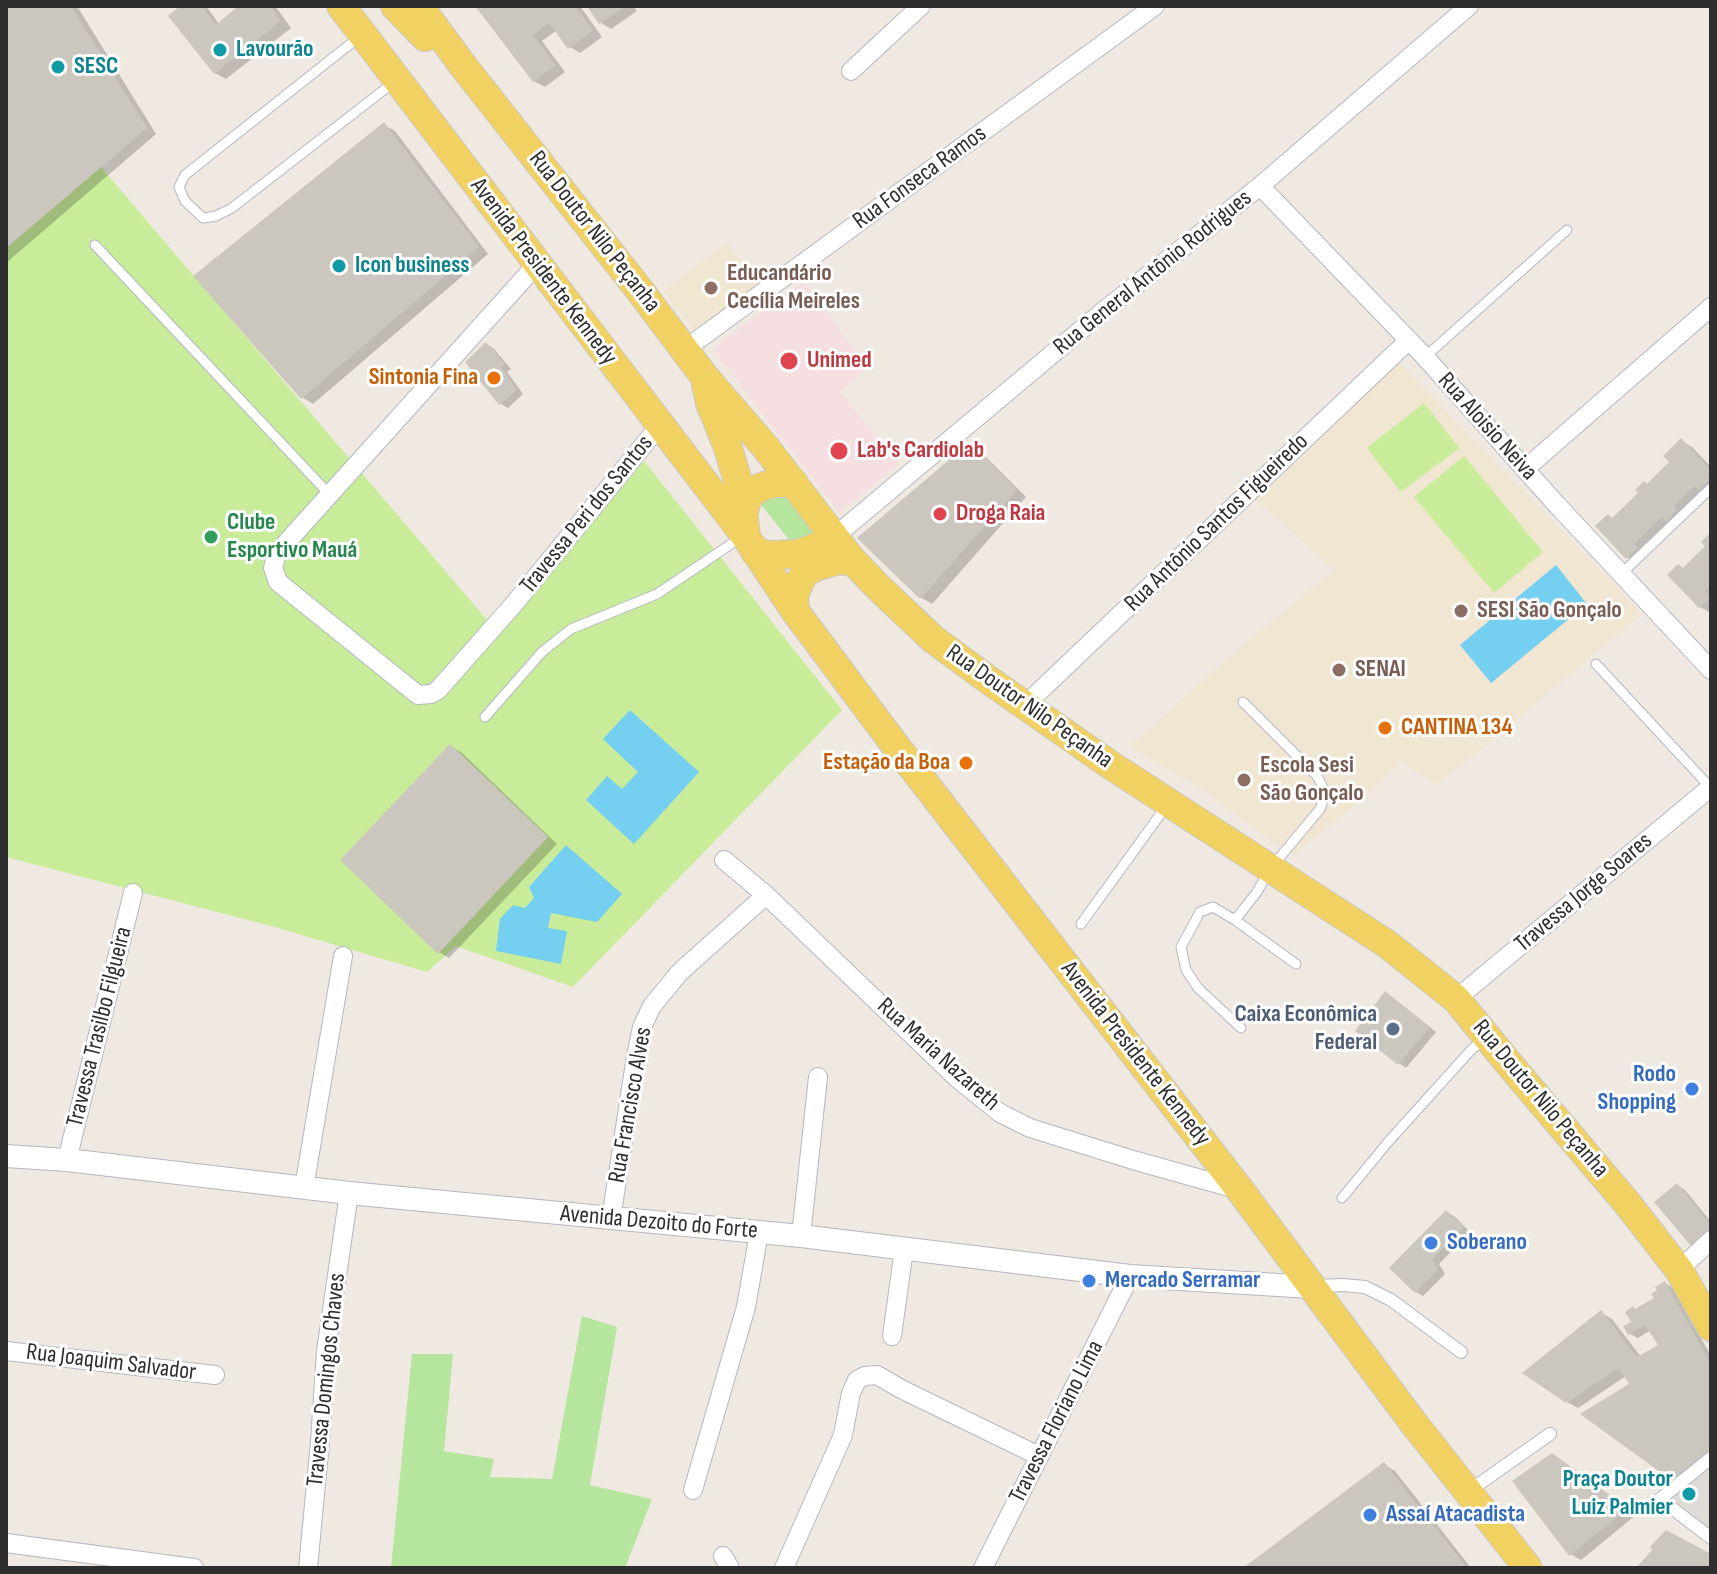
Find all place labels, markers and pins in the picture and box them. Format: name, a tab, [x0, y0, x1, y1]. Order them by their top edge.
place label: Lavourão	[236, 36, 313, 64]
marker: Lavourão	[211, 41, 229, 59]
place label: SESC	[74, 53, 118, 81]
marker: SESC	[49, 58, 67, 76]
place label: Icon business	[355, 252, 469, 280]
marker: Icon business	[330, 257, 348, 275]
place label: Educandário Cecília Meireles	[727, 260, 860, 316]
marker: Educandário Cecília Meireles	[702, 279, 720, 297]
place label: Unimed	[807, 347, 872, 375]
marker: Unimed	[778, 350, 800, 372]
place label: Sintonia Fina	[369, 364, 478, 392]
marker: Sintonia Fina	[485, 369, 503, 387]
place label: Lab's Cardiolab	[857, 437, 984, 465]
marker: Lab's Cardiolab	[828, 440, 850, 462]
place label: Droga Raia	[956, 500, 1045, 528]
marker: Droga Raia	[931, 505, 949, 523]
place label: Clube Esportivo Mauá	[227, 509, 357, 565]
marker: Clube Esportivo Mauá	[202, 528, 220, 546]
place label: SESI São Gonçalo	[1477, 597, 1622, 625]
marker: SESI São Gonçalo	[1452, 602, 1470, 620]
place label: SENAI	[1355, 656, 1406, 684]
marker: SENAI	[1330, 661, 1348, 679]
place label: CANTINA 134	[1401, 714, 1513, 742]
marker: CANTINA 134	[1376, 719, 1394, 737]
place label: Estação da Boa	[823, 749, 950, 777]
place label: Escola Sesi São Gonçalo	[1260, 752, 1364, 808]
marker: Estação da Boa	[957, 754, 975, 772]
marker: Escola Sesi São Gonçalo	[1235, 771, 1253, 789]
place label: Caixa Econômica Federal	[1234, 1001, 1377, 1057]
marker: Caixa Econômica Federal	[1384, 1020, 1402, 1038]
place label: Rodo Shopping	[1598, 1061, 1676, 1117]
marker: Rodo Shopping	[1683, 1080, 1701, 1098]
place label: Soberano	[1447, 1229, 1527, 1257]
marker: Soberano	[1422, 1234, 1440, 1252]
place label: Mercado Serramar	[1105, 1267, 1261, 1295]
marker: Mercado Serramar	[1080, 1272, 1098, 1290]
place label: Praça Doutor Luiz Palmier	[1563, 1466, 1673, 1522]
marker: Praça Doutor Luiz Palmier	[1680, 1485, 1698, 1503]
place label: Assaí Atacadista	[1386, 1501, 1525, 1529]
marker: Assaí Atacadista	[1361, 1506, 1379, 1524]

